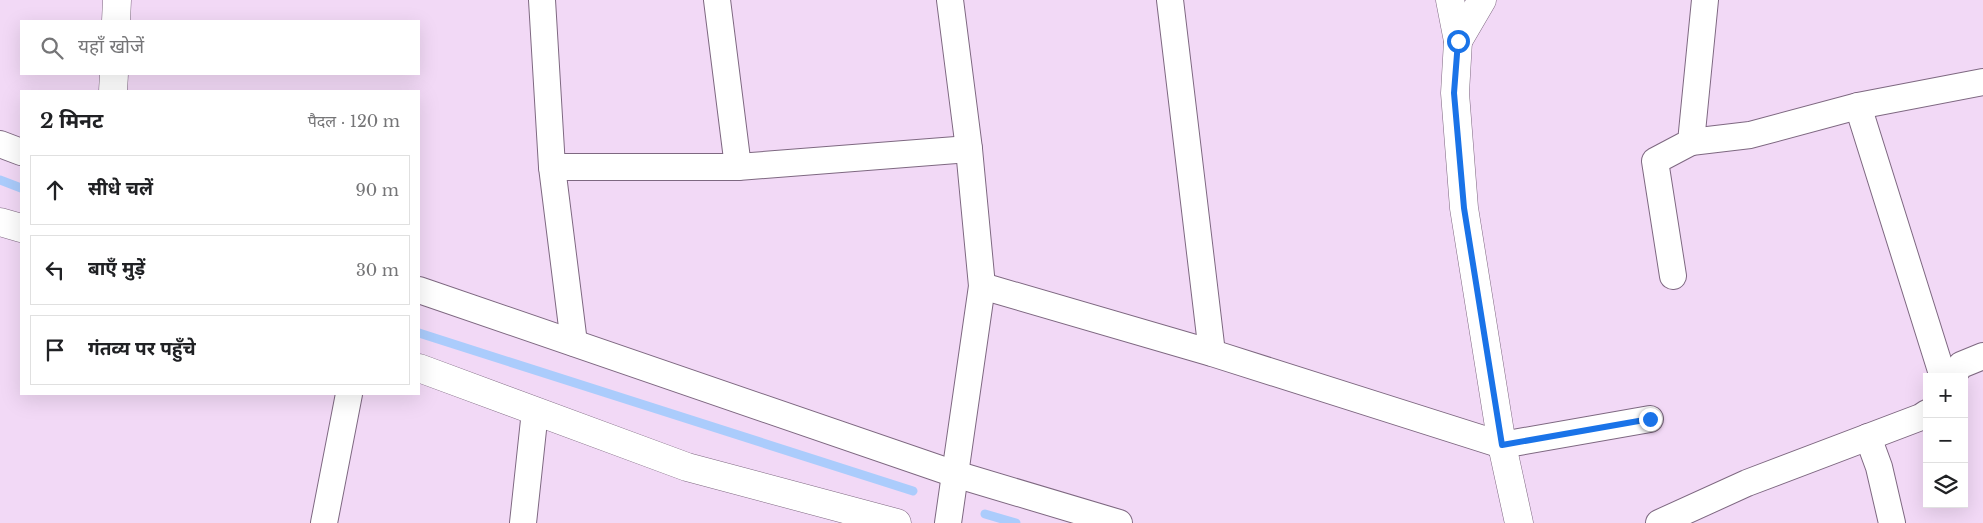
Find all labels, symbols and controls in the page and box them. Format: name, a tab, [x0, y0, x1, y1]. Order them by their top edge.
search box	[20, 20, 420, 75]
route start	[1447, 30, 1470, 53]
icon: search	[38, 34, 66, 62]
text: यहाँ खोजें	[78, 35, 144, 58]
text: 2 मिनट	[40, 108, 103, 134]
text: पैदल · 120 m	[308, 111, 400, 131]
icon: ahead	[41, 176, 69, 204]
text: सीधे चलें	[88, 177, 153, 200]
text: 90 m	[356, 180, 399, 200]
icon: left	[41, 256, 69, 284]
text: बाएँ मुड़ें	[88, 257, 145, 280]
text: 30 m	[356, 260, 399, 280]
icon: arrive	[41, 336, 69, 364]
text: गंतव्य पर पहुँचे	[88, 337, 196, 360]
map controls	[1923, 373, 1968, 508]
button: +	[1923, 373, 1968, 418]
route end	[1639, 408, 1662, 431]
button: −	[1923, 418, 1968, 463]
button: layers	[1923, 463, 1968, 508]

